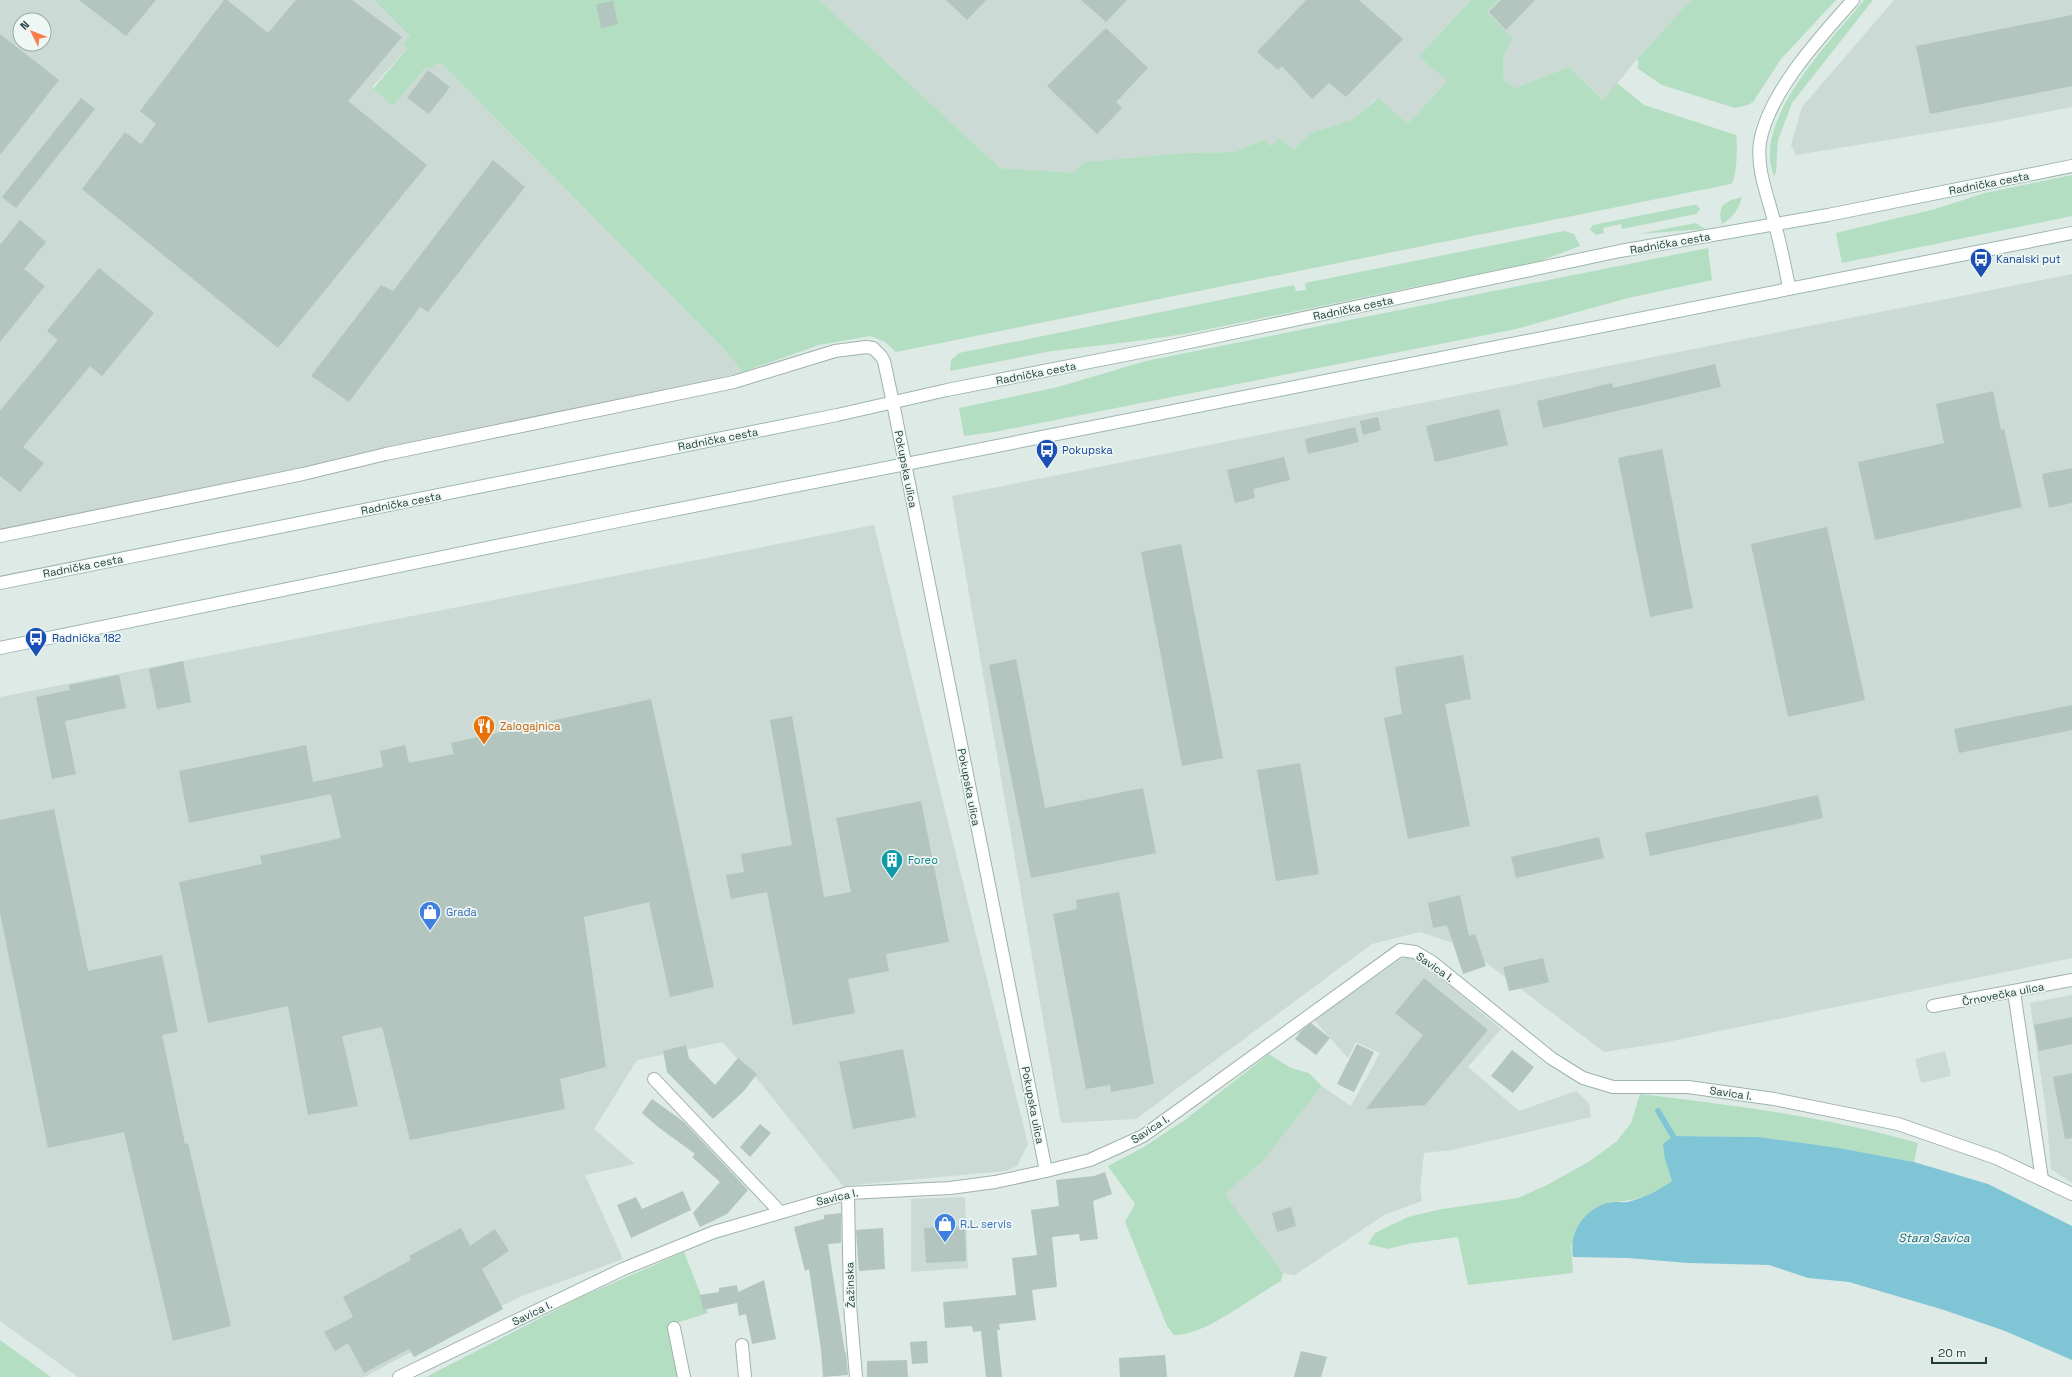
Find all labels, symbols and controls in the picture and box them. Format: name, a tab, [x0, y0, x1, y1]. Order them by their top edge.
north arrow	[12, 12, 52, 52]
text: N	[17, 18, 32, 33]
street label: Radnička cesta	[1948, 168, 2031, 198]
street label: Radnička cesta	[1629, 229, 1712, 257]
bus stop icon: Kanalski put	[1968, 246, 1994, 279]
place label: Kanalski put	[1996, 252, 2061, 266]
street label: Radnička cesta	[1312, 293, 1395, 323]
street label: Radnička cesta	[995, 358, 1078, 388]
street label: Radnička cesta	[677, 424, 760, 454]
street label: Pokupska ulica	[892, 429, 921, 510]
bus stop icon: Pokupska	[1034, 437, 1060, 470]
place label: Pokupska	[1062, 443, 1114, 457]
street label: Radnička cesta	[360, 488, 443, 518]
street label: Radnička cesta	[42, 551, 125, 581]
bus stop icon: Radnička 182	[23, 625, 49, 658]
place label: Radnička 182	[52, 631, 122, 645]
restaurant icon: Zalogajnica	[471, 713, 497, 746]
place label: Zalogajnica	[500, 719, 561, 733]
street label: Pokupska ulica	[955, 747, 984, 828]
building icon: Foreo	[879, 847, 905, 880]
place label: Foreo	[908, 853, 938, 867]
shop icon: Građa	[417, 899, 443, 932]
place label: Građa	[446, 905, 477, 919]
street label: Savica I.	[1414, 949, 1457, 985]
street label: Črnovečka ulica	[1961, 979, 2046, 1009]
street label: Pokupska ulica	[1019, 1065, 1048, 1146]
street label: Savica I.	[1709, 1083, 1753, 1103]
street label: Savica I.	[1128, 1111, 1172, 1146]
street label: Savica I.	[815, 1185, 860, 1209]
shop icon: R.L. servis	[932, 1211, 958, 1244]
place label: R.L. servis	[960, 1217, 1012, 1231]
water label: Stara Savica	[1898, 1230, 1970, 1246]
street label: Žažinska	[842, 1261, 858, 1308]
street label: Savica I.	[510, 1297, 554, 1329]
scale bar	[1932, 1339, 1986, 1365]
text: 20 m	[1938, 1345, 1966, 1361]

